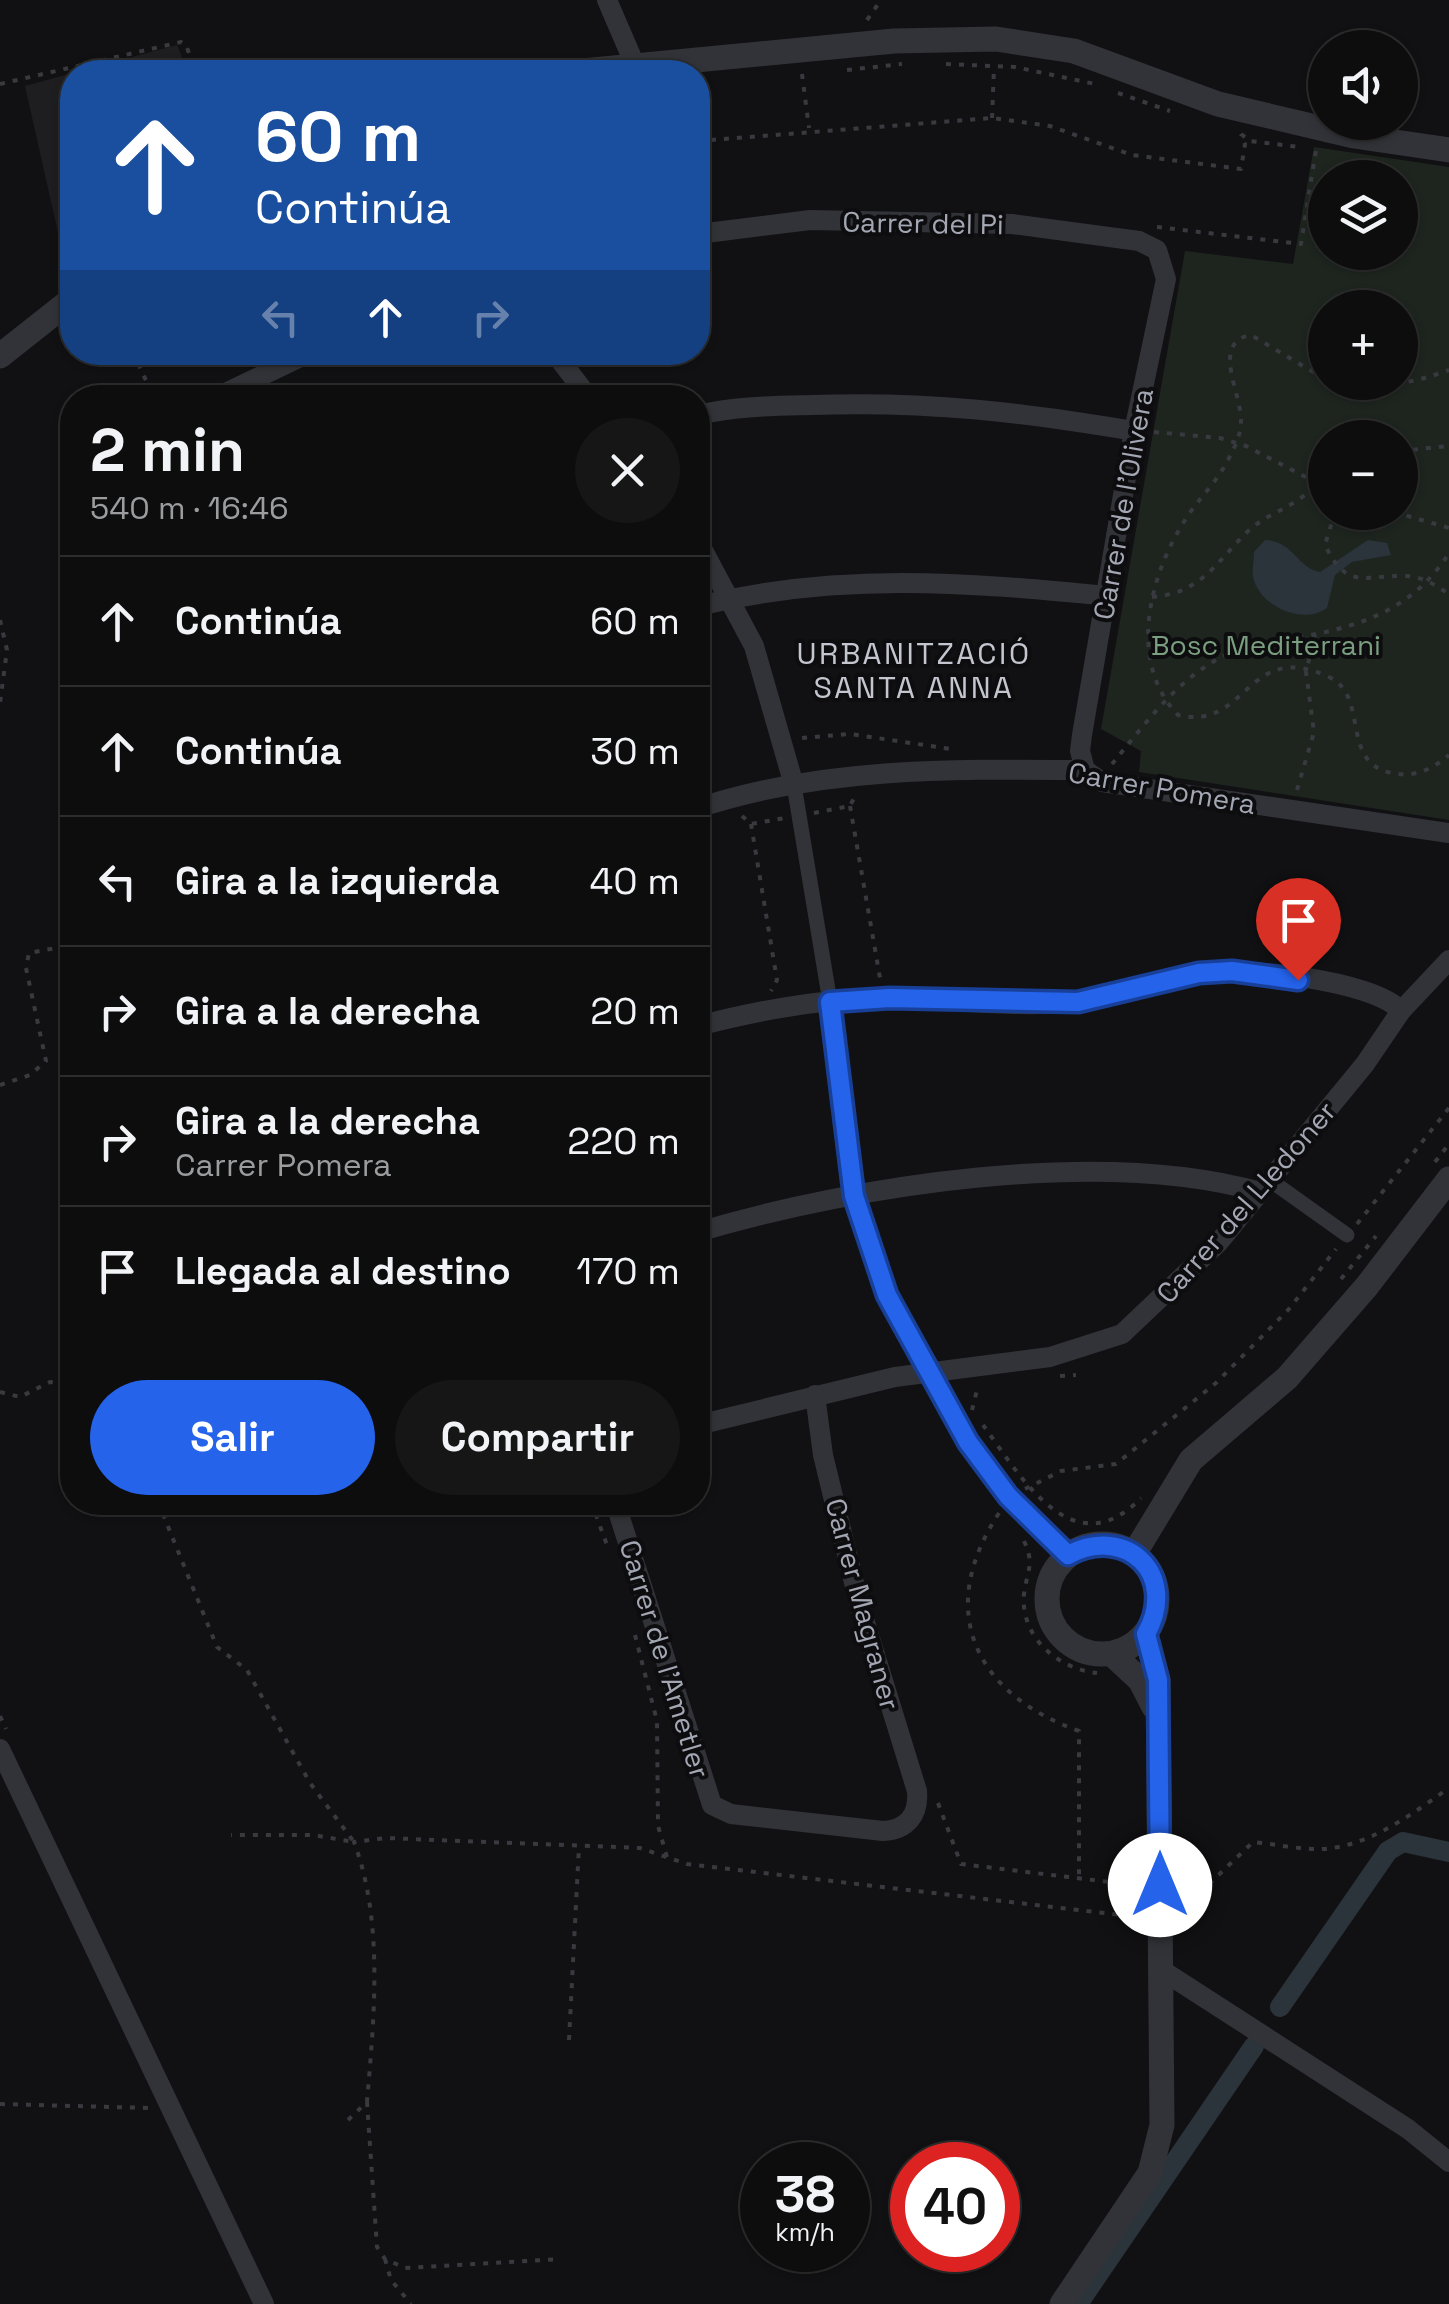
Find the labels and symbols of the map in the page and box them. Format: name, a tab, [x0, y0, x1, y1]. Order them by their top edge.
street label: Carrer del Pi	[842, 204, 1004, 242]
street label: Carrer de l'Olivera	[1085, 386, 1161, 622]
park label: Bosc Mediterrani	[1151, 627, 1381, 663]
district label: URBANITZACIÓ SANTA ANNA	[797, 634, 1031, 707]
street label: Carrer Pomera	[1066, 754, 1258, 822]
pin	[1256, 878, 1341, 981]
street label: Carrer del Lledoner	[1148, 1094, 1344, 1310]
street label: Carrer Magraner	[817, 1494, 909, 1714]
street label: Carrer de l'Ametler	[612, 1536, 718, 1782]
position arrow	[1108, 1833, 1212, 1937]
speed limit sign: 40	[890, 2142, 1020, 2272]

